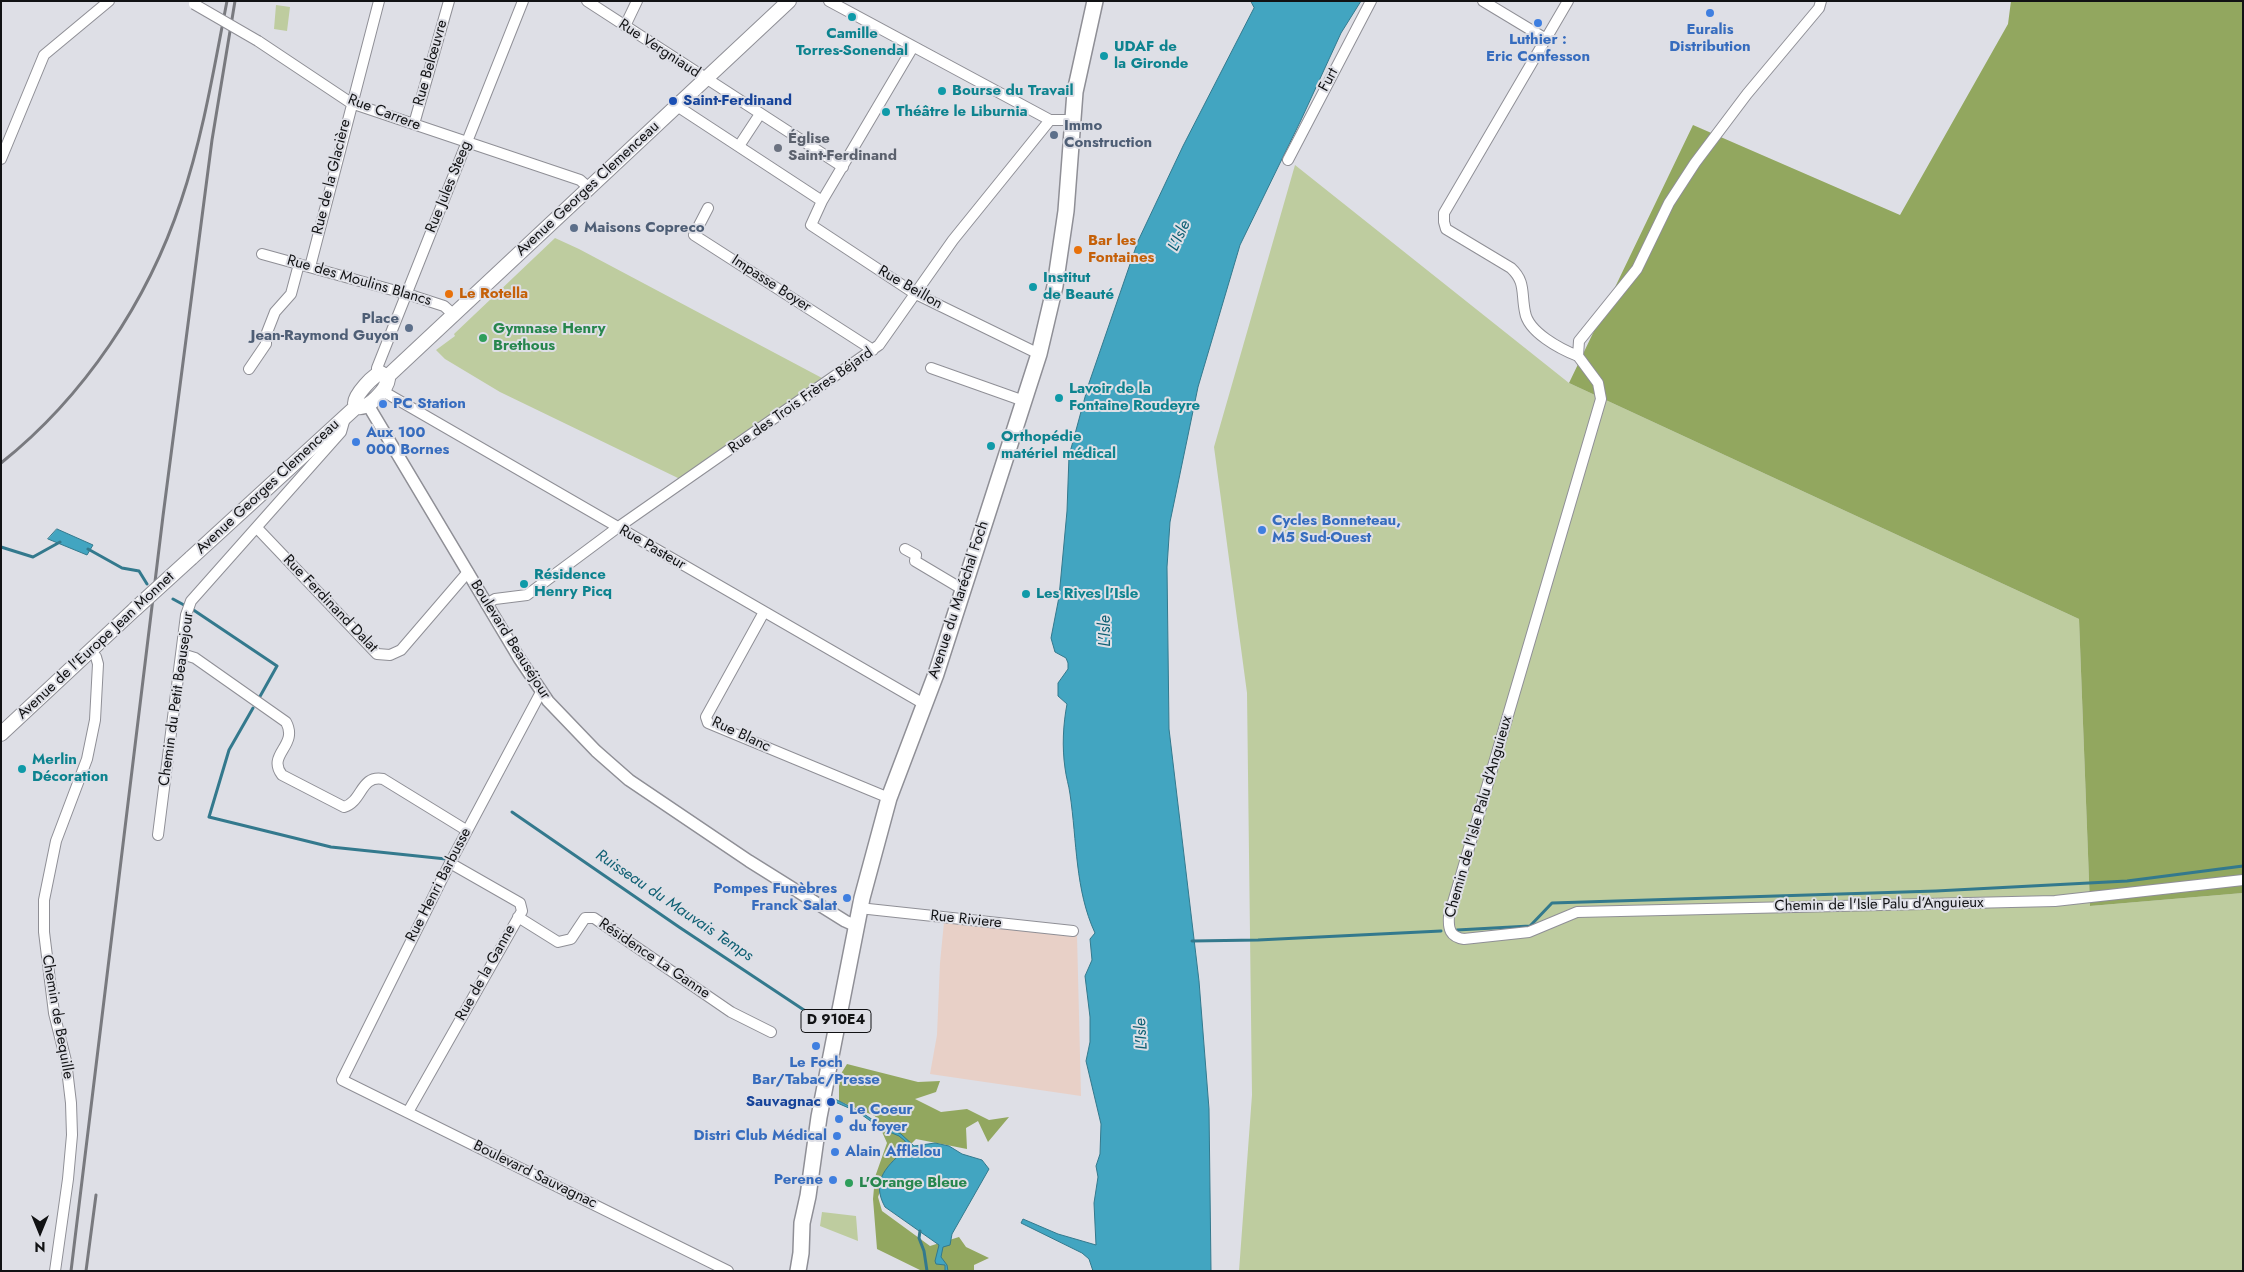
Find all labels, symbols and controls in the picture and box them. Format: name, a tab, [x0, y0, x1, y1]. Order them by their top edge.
marker: Euralis Distribution	[1704, 7, 1716, 19]
marker: Camille Torres-Sonendal	[846, 11, 858, 23]
street label: Rue Vergniaud	[615, 16, 703, 82]
marker: Luthier : Eric Confesson	[1532, 17, 1544, 29]
street label: Rue Belœuvre	[410, 18, 452, 108]
place label: Euralis Distribution	[1669, 21, 1751, 56]
place label: Camille Torres-Sonendal	[796, 25, 908, 60]
place label: Luthier : Eric Confesson	[1486, 31, 1590, 66]
place label: UDAF de la Gironde	[1114, 38, 1188, 73]
marker: UDAF de la Gironde	[1098, 50, 1110, 62]
street label: Furt	[1315, 65, 1343, 95]
place label: Bourse du Travail	[952, 82, 1073, 100]
marker: Bourse du Travail	[936, 85, 948, 97]
street label: Rue Carrere	[345, 91, 423, 135]
place label: Saint-Ferdinand	[683, 92, 792, 110]
marker: Saint-Ferdinand	[667, 95, 679, 107]
place label: Théâtre le Liburnia	[896, 103, 1028, 121]
marker: Théâtre le Liburnia	[880, 106, 892, 118]
street label: Rue de la Glacière	[309, 117, 355, 237]
place label: Immo Construction	[1064, 117, 1152, 152]
street label: Avenue Georges Clemenceau	[513, 118, 663, 260]
marker: Immo Construction	[1048, 129, 1060, 141]
place label: Église Saint-Ferdinand	[788, 130, 897, 165]
street label: Rue Jules Steeg	[422, 138, 476, 236]
marker: Église Saint-Ferdinand	[772, 142, 784, 154]
water label: L'Isle	[1165, 218, 1195, 254]
place label: Maisons Copreco	[584, 219, 705, 237]
marker: Maisons Copreco	[568, 222, 580, 234]
place label: Bar les Fontaines	[1088, 232, 1154, 267]
marker: Bar les Fontaines	[1072, 244, 1084, 256]
street label: Rue des Moulins Blancs	[285, 252, 433, 310]
street label: Impasse Boyer	[728, 252, 814, 316]
street label: Rue Beillon	[875, 262, 945, 314]
place label: Institut de Beauté	[1043, 269, 1114, 304]
marker: Institut de Beauté	[1027, 281, 1039, 293]
place label: Le Rotella	[459, 285, 528, 303]
marker: Le Rotella	[443, 288, 455, 300]
place label: Place Jean-Raymond Guyon	[250, 310, 399, 345]
place label: Gymnase Henry Brethous	[493, 320, 606, 355]
marker: Place Jean-Raymond Guyon	[403, 322, 415, 334]
marker: Gymnase Henry Brethous	[477, 332, 489, 344]
street label: Rue des Trois Frères Béjard	[725, 344, 877, 458]
place label: Lavoir de la Fontaine Roudeyre	[1069, 380, 1200, 415]
marker: Lavoir de la Fontaine Roudeyre	[1053, 392, 1065, 404]
place label: PC Station	[393, 395, 466, 413]
marker: PC Station	[377, 398, 389, 410]
street label: Avenue Georges Clemenceau	[193, 416, 343, 558]
place label: Aux 100 000 Bornes	[366, 424, 449, 459]
place label: Orthopédie matériel médical	[1001, 428, 1116, 463]
marker: Aux 100 000 Bornes	[350, 436, 362, 448]
marker: Orthopédie matériel médical	[985, 440, 997, 452]
place label: Cycles Bonneteau, M5 Sud-Ouest	[1272, 512, 1401, 547]
street label: Avenue du Maréchal Foch	[925, 519, 993, 681]
street label: Rue Pasteur	[616, 522, 688, 574]
marker: Cycles Bonneteau, M5 Sud-Ouest	[1256, 524, 1268, 536]
street label: Rue Ferdinand Dalat	[279, 552, 381, 656]
place label: Résidence Henry Picq	[534, 566, 612, 601]
street label: Avenue de l'Europe Jean Monnet	[14, 568, 178, 724]
street label: Boulevard Beauséjour	[466, 577, 554, 703]
marker: Résidence Henry Picq	[518, 578, 530, 590]
place label: Les Rives l'Isle	[1036, 585, 1138, 603]
marker: Les Rives l'Isle	[1020, 588, 1032, 600]
street label: Chemin du Petit Beausejour	[156, 611, 198, 787]
water label: L'Isle	[1096, 615, 1116, 647]
street label: Rue Blanc	[709, 714, 773, 756]
street label: Chemin de l'Isle Palu d’Anguieux	[1442, 714, 1516, 920]
place label: Merlin Décoration	[32, 751, 108, 786]
marker: Merlin Décoration	[16, 763, 28, 775]
street label: Rue Henri Barbusse	[403, 825, 475, 945]
water label: Ruisseau du Mauvais Temps	[591, 846, 757, 966]
place label: Pompes Funèbres Franck Salat	[713, 880, 837, 915]
marker: Pompes Funèbres Franck Salat	[841, 892, 853, 904]
street label: Chemin de l'Isle Palu d’Anguieux	[1774, 894, 1984, 916]
street label: Rue Riviere	[929, 907, 1003, 933]
street label: Résidence La Ganne	[595, 915, 713, 1003]
street label: Rue de la Ganne	[452, 922, 520, 1024]
street label: Chemin de Bequille	[37, 954, 77, 1080]
road number: D 910E4	[801, 1009, 871, 1032]
water label: L'Isle	[1132, 1018, 1152, 1050]
marker: Le Foch Bar/Tabac/Presse	[810, 1040, 822, 1052]
place label: Le Foch Bar/Tabac/Presse	[752, 1054, 880, 1089]
place label: Sauvagnac	[746, 1093, 821, 1111]
marker: Sauvagnac	[825, 1096, 837, 1108]
place label: Le Coeur du foyer	[849, 1101, 913, 1136]
marker: Le Coeur du foyer	[833, 1113, 845, 1125]
place label: Distri Club Médical	[694, 1127, 827, 1145]
marker: Distri Club Médical	[831, 1130, 843, 1142]
street label: Boulevard Sauvagnac	[470, 1137, 600, 1213]
place label: Alain Afflelou	[845, 1143, 941, 1161]
marker: Alain Afflelou	[829, 1146, 841, 1158]
place label: Perene	[774, 1171, 823, 1189]
marker: Perene	[827, 1174, 839, 1186]
place label: L'Orange Bleue	[859, 1174, 967, 1192]
marker: L'Orange Bleue	[843, 1177, 855, 1189]
north arrow	[15, 1207, 65, 1257]
text: N	[34, 1237, 46, 1257]

